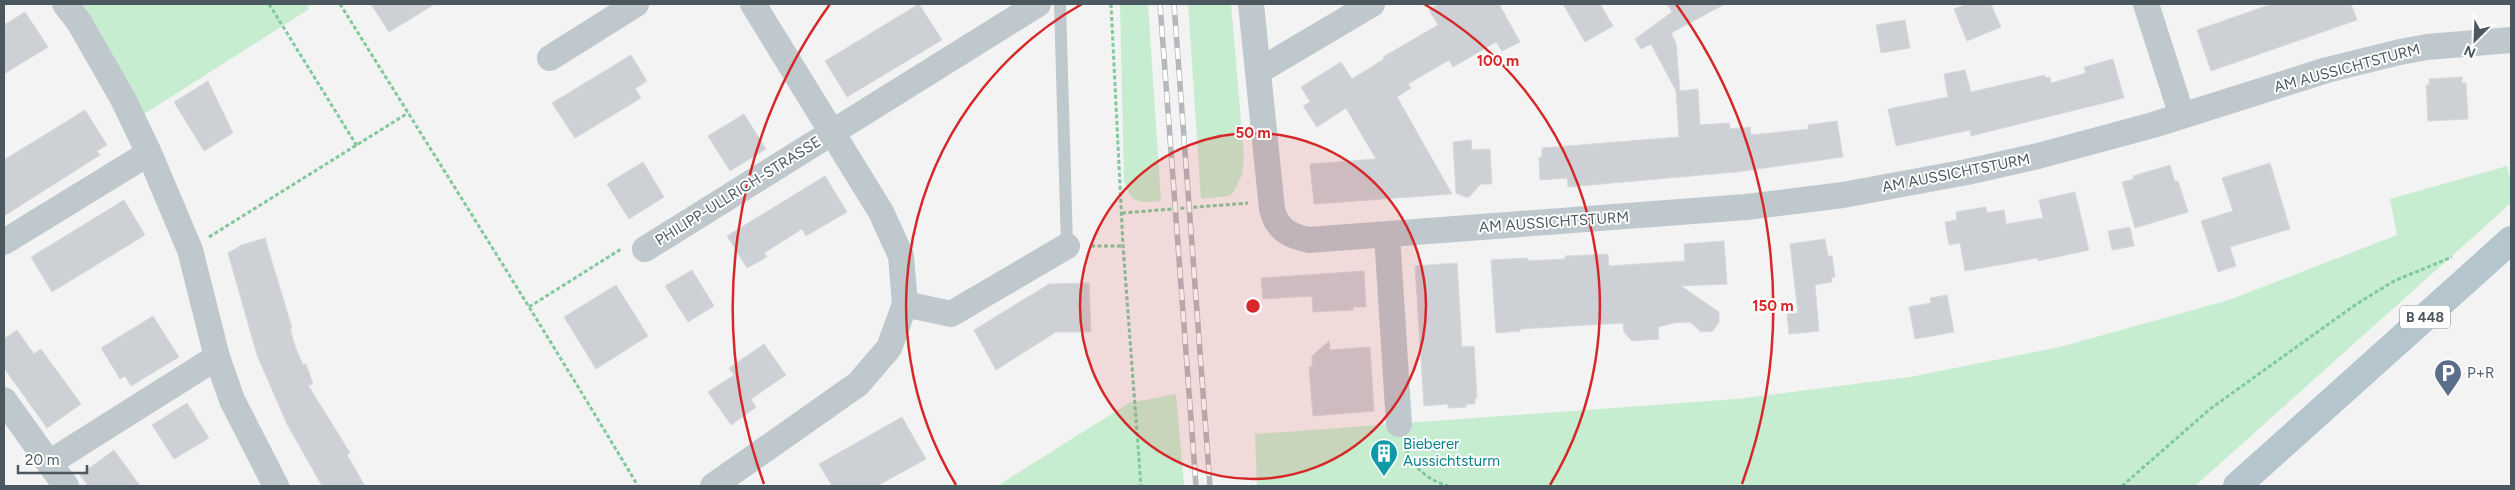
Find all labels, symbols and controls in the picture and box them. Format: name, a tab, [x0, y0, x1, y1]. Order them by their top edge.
north arrow	[2450, 15, 2500, 65]
street label: AM AUSSICHTSTURM	[2272, 40, 2422, 96]
text: N	[2462, 41, 2478, 61]
text: 100 m	[1477, 52, 1519, 70]
text: 50 m	[1235, 124, 1271, 142]
street label: PHILIPP-ULLRICH-STRASSE	[652, 133, 824, 249]
street label: AM AUSSICHTSTURM	[1880, 150, 2032, 196]
street label: AM AUSSICHTSTURM	[1478, 208, 1630, 236]
centre of rings	[1244, 297, 1262, 315]
text: 150 m	[1752, 297, 1794, 315]
road number: B 448	[2400, 306, 2450, 328]
parking icon: P+R	[2433, 358, 2463, 397]
place label: P+R	[2467, 364, 2494, 382]
place label: Bieberer Aussichtsturm	[1403, 435, 1500, 470]
building icon: Bieberer Aussichtsturm	[1369, 438, 1399, 477]
scale bar	[18, 442, 86, 474]
text: 20 m	[25, 451, 59, 469]

